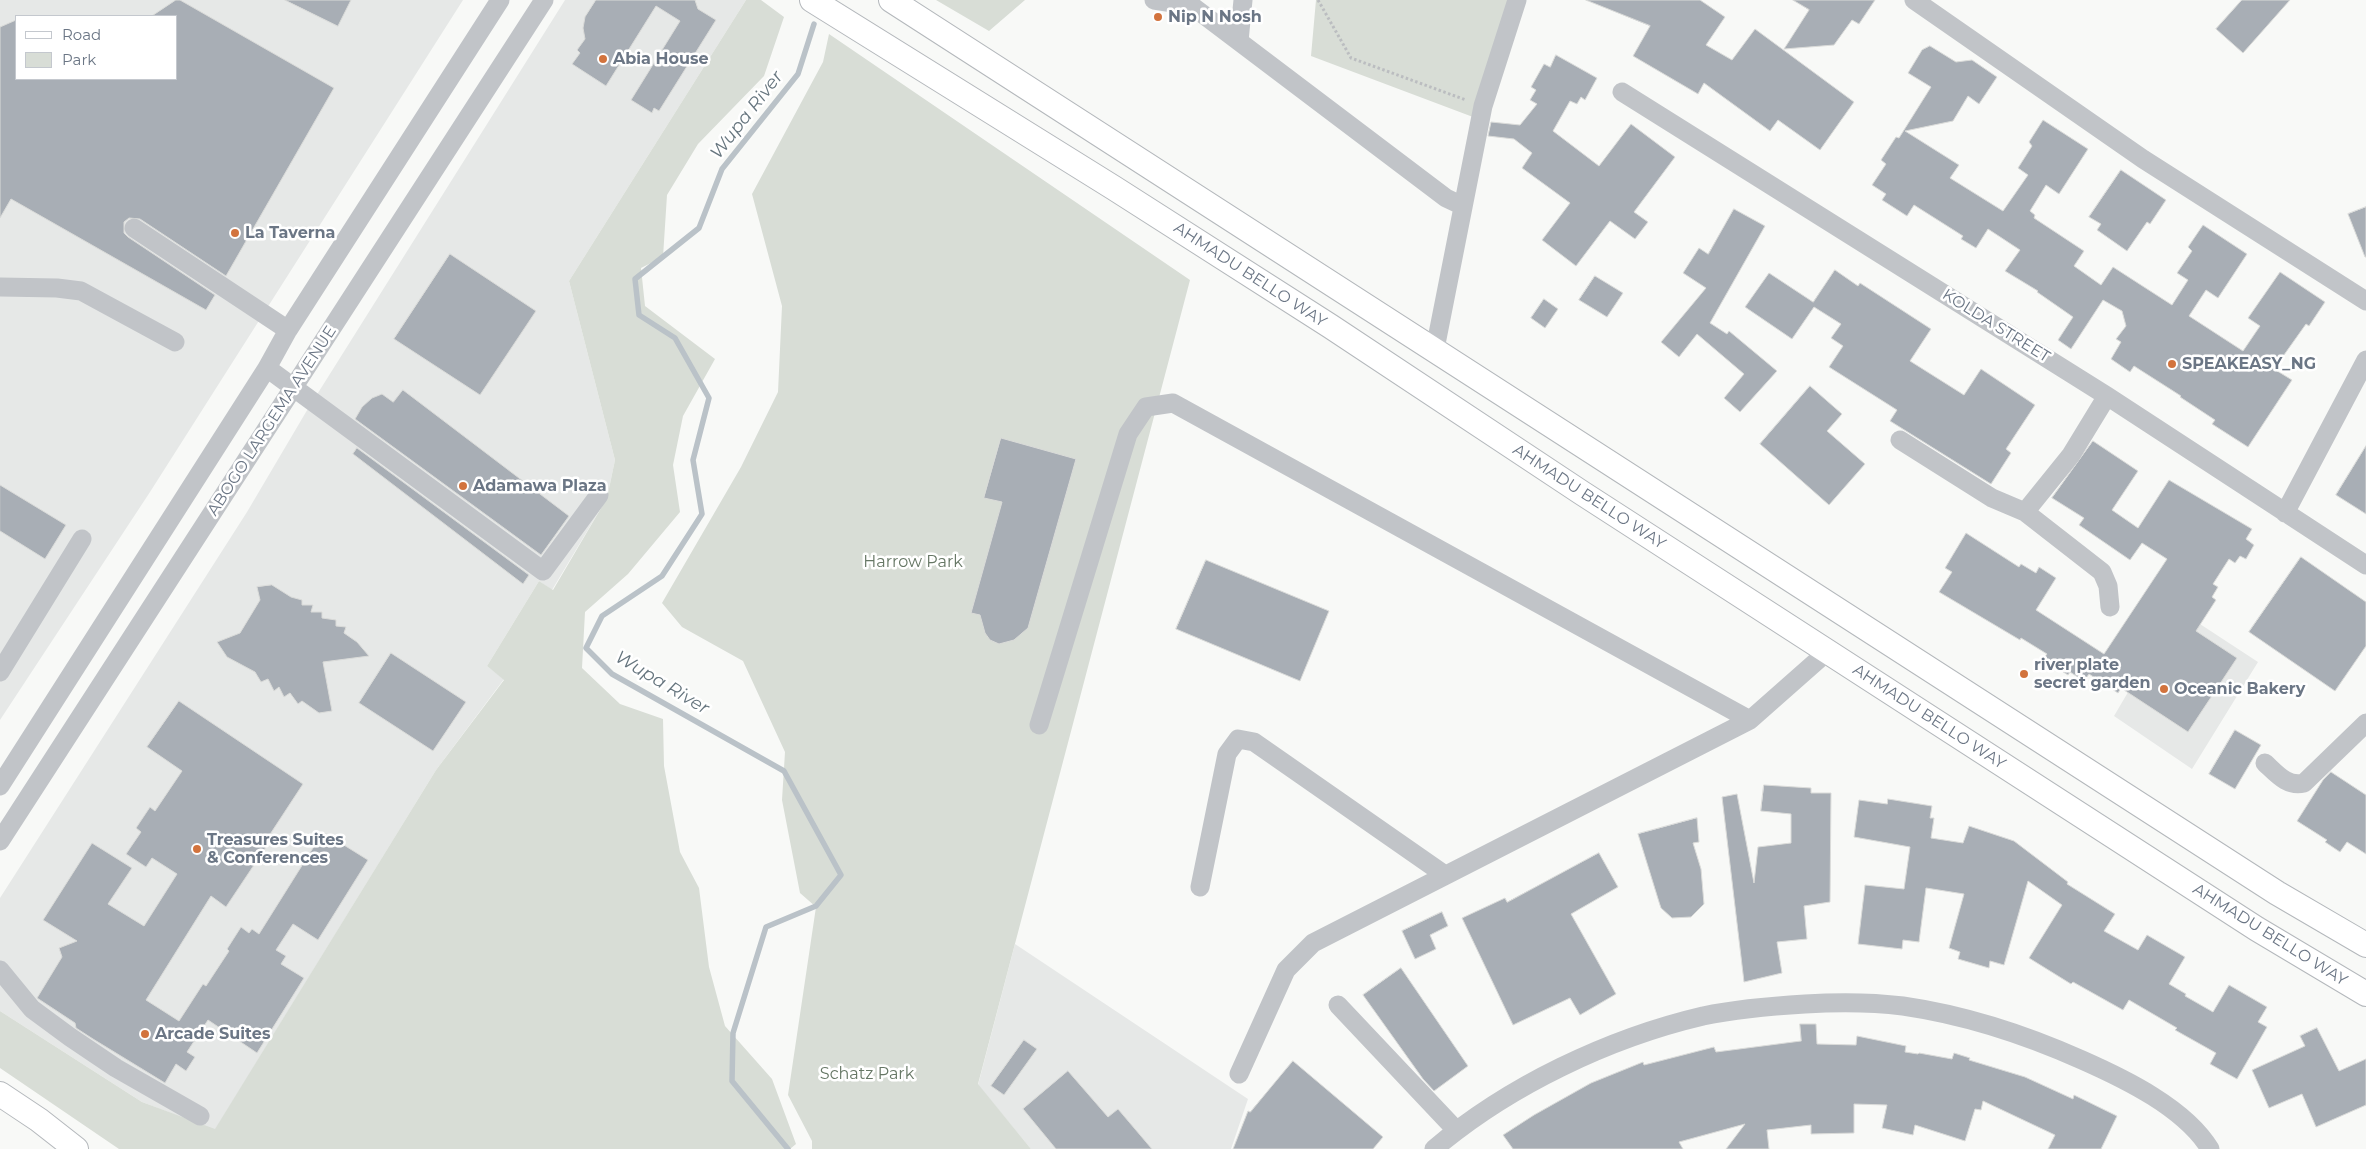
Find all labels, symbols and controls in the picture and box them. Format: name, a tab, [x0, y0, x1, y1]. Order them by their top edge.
place label: Nip N Nosh	[1168, 7, 1262, 27]
marker: Nip N Nosh	[1152, 11, 1164, 23]
legend	[15, 15, 178, 80]
text: Road	[62, 25, 101, 44]
place label: Abia House	[613, 49, 709, 69]
text: Park	[62, 50, 96, 69]
marker: Abia House	[597, 53, 609, 65]
water label: Wupa River	[706, 67, 788, 163]
street label: AHMADU BELLO WAY	[1170, 218, 1330, 332]
place label: La Taverna	[245, 223, 335, 243]
marker: La Taverna	[229, 227, 241, 239]
street label: KOLDA STREET	[1939, 285, 2053, 367]
street label: ABOGO LARGEMA AVENUE	[203, 323, 341, 519]
place label: SPEAKEASY_NG	[2182, 354, 2316, 374]
marker: SPEAKEASY_NG	[2166, 358, 2178, 370]
street label: AHMADU BELLO WAY	[1509, 440, 1669, 554]
place label: Adamawa Plaza	[473, 476, 607, 496]
marker: Adamawa Plaza	[457, 480, 469, 492]
park label: Harrow Park	[863, 552, 963, 572]
water label: Wupa River	[611, 647, 713, 719]
place label: river plate secret garden	[2034, 655, 2150, 693]
street label: AHMADU BELLO WAY	[1849, 660, 2009, 774]
marker: river plate secret garden	[2018, 668, 2030, 680]
place label: Oceanic Bakery	[2174, 679, 2305, 699]
marker: Oceanic Bakery	[2158, 683, 2170, 695]
place label: Treasures Suites & Conferences	[207, 830, 344, 868]
marker: Treasures Suites & Conferences	[191, 843, 203, 855]
street label: AHMADU BELLO WAY	[2189, 880, 2351, 990]
place label: Arcade Suites	[155, 1024, 270, 1044]
marker: Arcade Suites	[139, 1028, 151, 1040]
park label: Schatz Park	[820, 1064, 914, 1084]

